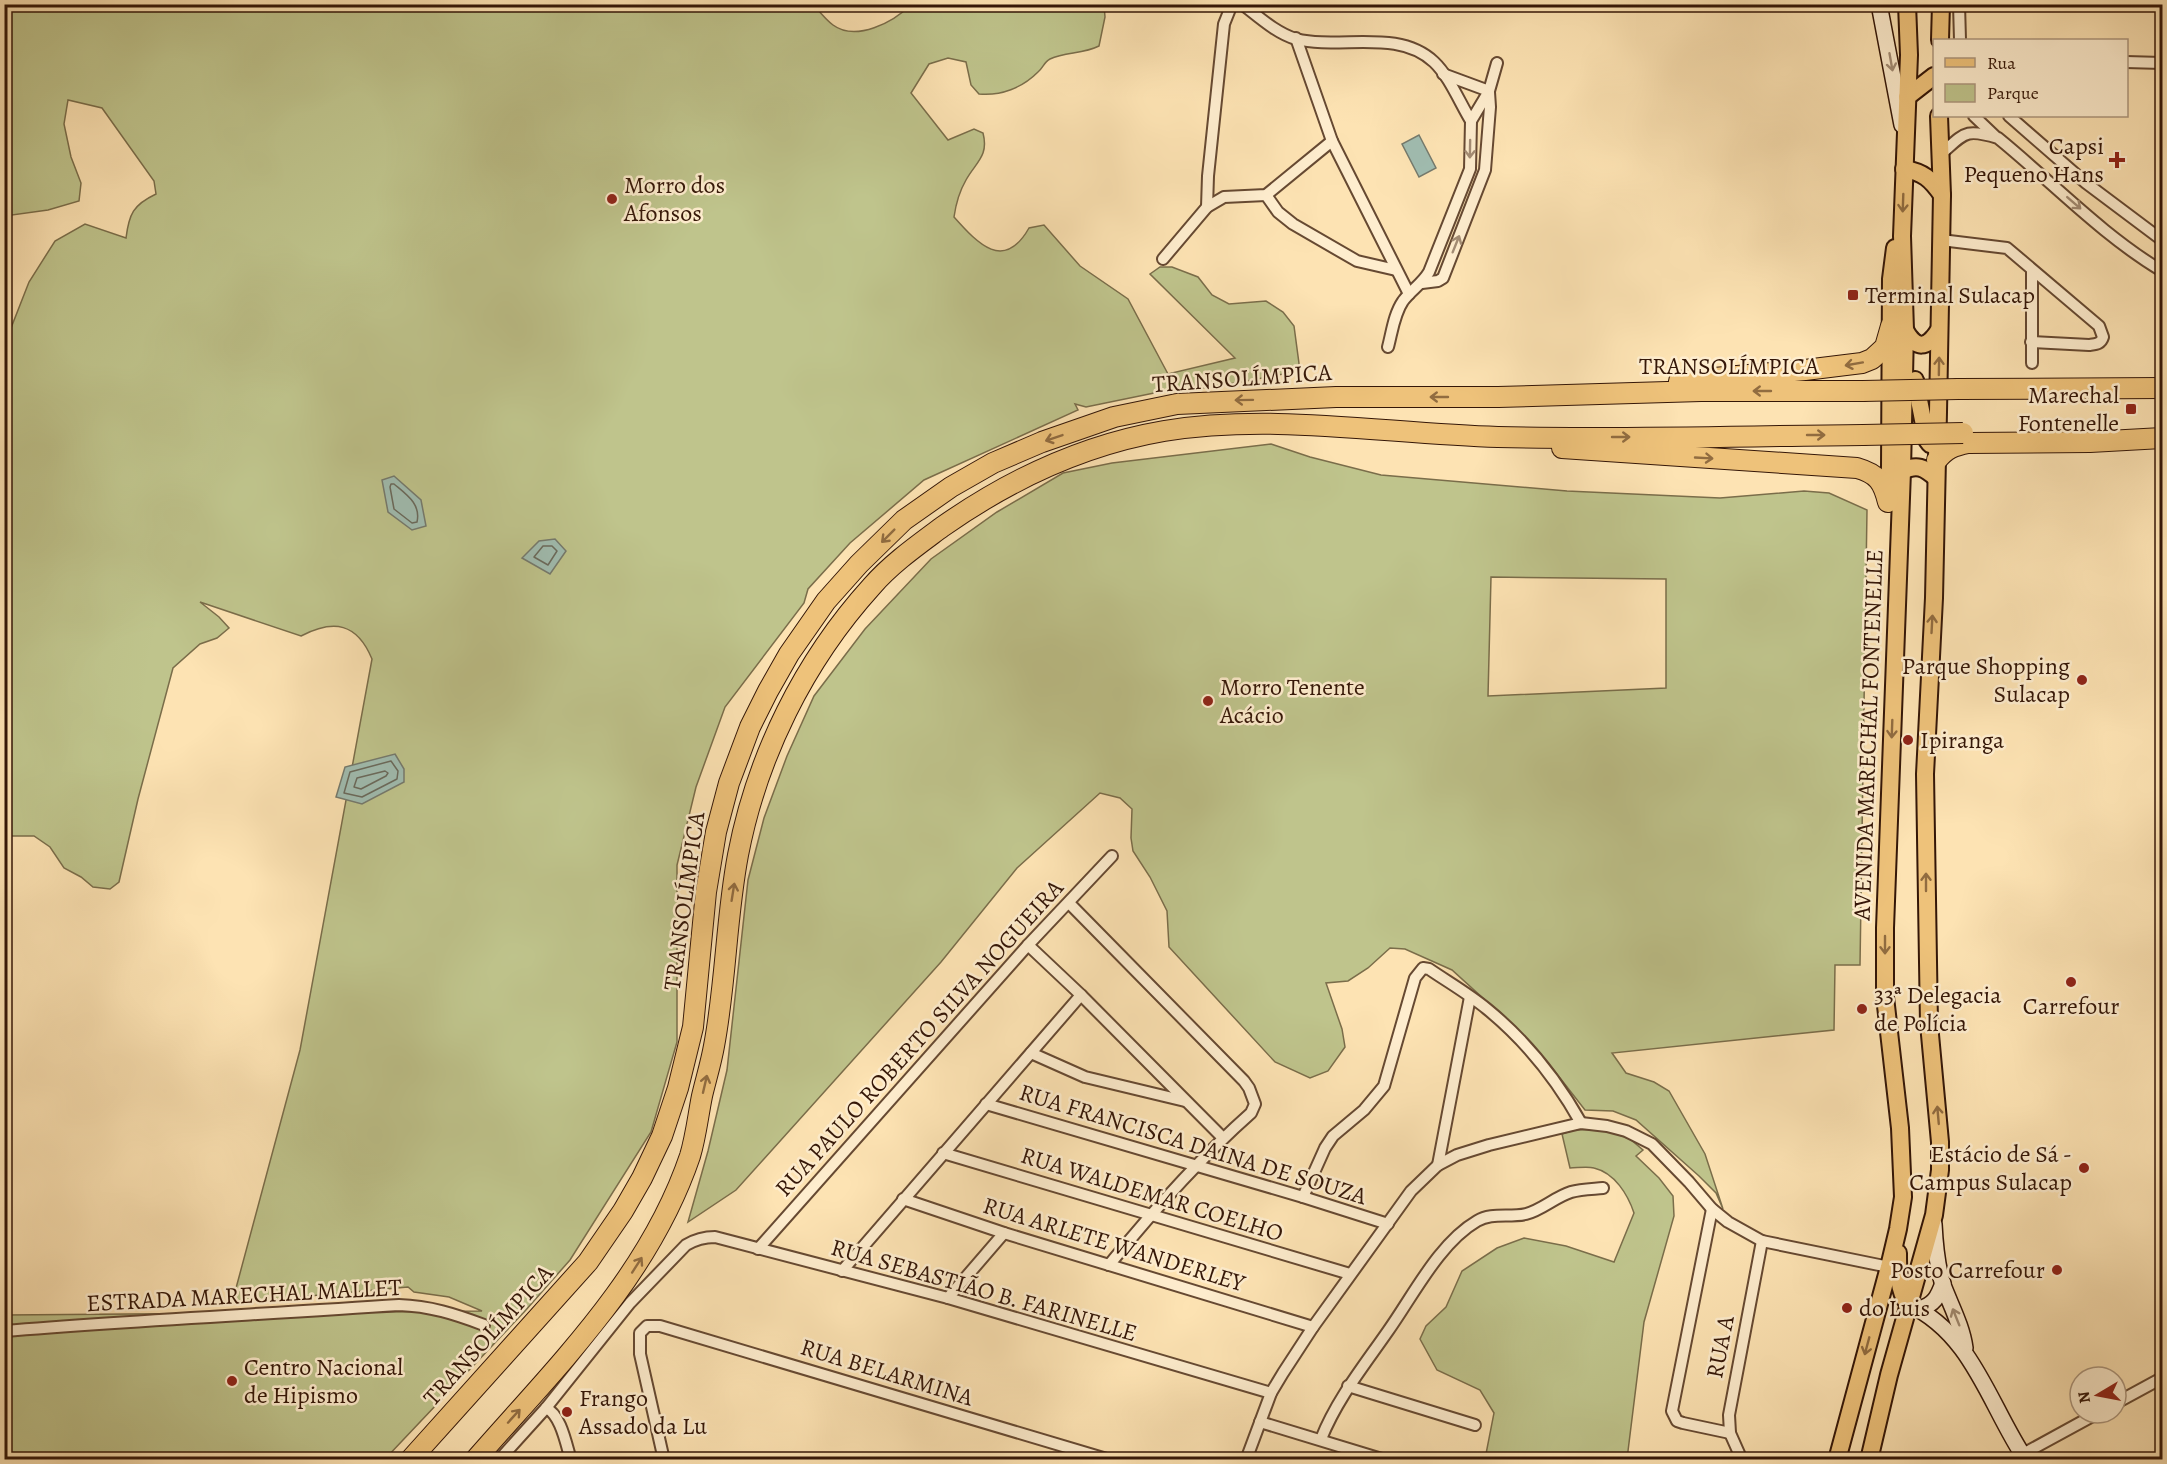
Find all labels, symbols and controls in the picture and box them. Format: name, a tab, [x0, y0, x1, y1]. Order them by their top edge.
legend	[1933, 39, 2128, 117]
one-way arrow	[1886, 51, 1897, 71]
text: Rua	[1987, 51, 2016, 75]
text: Parque	[1987, 81, 2039, 105]
place label: Capsi Pequeno Hans	[1964, 130, 2104, 190]
one-way arrow	[1464, 138, 1476, 158]
marker: Capsi Pequeno Hans	[2108, 151, 2126, 169]
place label: Morro dos Afonsos	[623, 169, 725, 229]
marker: Morro dos Afonsos	[605, 192, 619, 206]
one-way arrow	[1897, 192, 1909, 212]
one-way arrow	[2066, 196, 2081, 210]
one-way arrow	[1451, 235, 1462, 253]
place label: Terminal Sulacap	[1865, 279, 2035, 311]
marker: Terminal Sulacap	[1846, 288, 1860, 302]
street label: TRANSOLÍMPICA	[1639, 350, 1820, 382]
street label: TRANSOLÍMPICA	[1151, 356, 1334, 400]
one-way arrow	[1933, 357, 1945, 377]
one-way arrow	[1845, 359, 1864, 370]
place label: Marechal Fontenelle	[2018, 379, 2119, 439]
one-way arrow	[1753, 385, 1773, 397]
one-way arrow	[1430, 391, 1450, 403]
one-way arrow	[1235, 394, 1255, 406]
marker: Marechal Fontenelle	[2124, 402, 2138, 416]
one-way arrow	[1805, 429, 1825, 441]
one-way arrow	[1610, 431, 1630, 443]
one-way arrow	[1046, 433, 1064, 444]
one-way arrow	[1693, 453, 1713, 464]
one-way arrow	[880, 528, 895, 543]
street label: AVENIDA MARECHAL FONTENELLE	[1845, 549, 1890, 922]
one-way arrow	[1927, 615, 1938, 635]
place label: Parque Shopping Sulacap	[1902, 650, 2070, 710]
place label: Morro Tenente Acácio	[1219, 671, 1365, 731]
marker: Parque Shopping Sulacap	[2075, 673, 2089, 687]
marker: Morro Tenente Acácio	[1201, 694, 1215, 708]
one-way arrow	[1886, 719, 1897, 739]
place label: Ipiranga	[1920, 724, 2005, 756]
marker: Ipiranga	[1901, 733, 1915, 747]
street label: TRANSOLÍMPICA	[656, 809, 713, 992]
street label: RUA PAULO ROBERTO SILVA NOGUEIRA	[768, 872, 1071, 1203]
one-way arrow	[1920, 872, 1932, 892]
one-way arrow	[727, 882, 738, 902]
one-way arrow	[1879, 935, 1891, 955]
marker: Carrefour	[2064, 975, 2078, 989]
place label: 33ª Delegacia de Polícia	[1874, 979, 2002, 1039]
place label: Carrefour	[2023, 990, 2119, 1022]
marker: 33ª Delegacia de Polícia	[1855, 1002, 1869, 1016]
one-way arrow	[700, 1075, 711, 1095]
street label: RUA FRANCISCA DAINA DE SOUZA	[1015, 1076, 1372, 1212]
one-way arrow	[1932, 1106, 1943, 1126]
place label: Estácio de Sá - Campus Sulacap	[1909, 1138, 2072, 1198]
street label: RUA WALDEMAR COELHO	[1017, 1139, 1287, 1249]
marker: Estácio de Sá - Campus Sulacap	[2077, 1161, 2091, 1175]
street label: RUA ARLETE WANDERLEY	[979, 1189, 1250, 1299]
street label: RUA SEBASTIÃO B. FARINELLE	[827, 1231, 1141, 1349]
place label: Posto Carrefour	[1890, 1254, 2045, 1286]
street label: TRANSOLÍMPICA	[416, 1257, 561, 1413]
one-way arrow	[631, 1257, 643, 1274]
marker: Posto Carrefour	[2050, 1263, 2064, 1277]
street label: ESTRADA MARECHAL MALLET	[86, 1271, 402, 1319]
place label: do Luis	[1859, 1292, 1930, 1324]
marker: do Luis	[1840, 1301, 1854, 1315]
one-way arrow	[1950, 1308, 1961, 1326]
street label: RUA A	[1698, 1312, 1742, 1381]
street label: RUA BELARMINA	[797, 1331, 978, 1414]
one-way arrow	[1861, 1336, 1872, 1355]
place label: Centro Nacional de Hipismo	[244, 1351, 403, 1411]
north arrow	[2068, 1365, 2128, 1425]
marker: Centro Nacional de Hipismo	[225, 1374, 239, 1388]
place label: Frango Assado da Lu	[578, 1382, 707, 1442]
text: N	[2072, 1389, 2096, 1405]
marker: Frango Assado da Lu	[560, 1405, 574, 1419]
one-way arrow	[507, 1409, 521, 1424]

